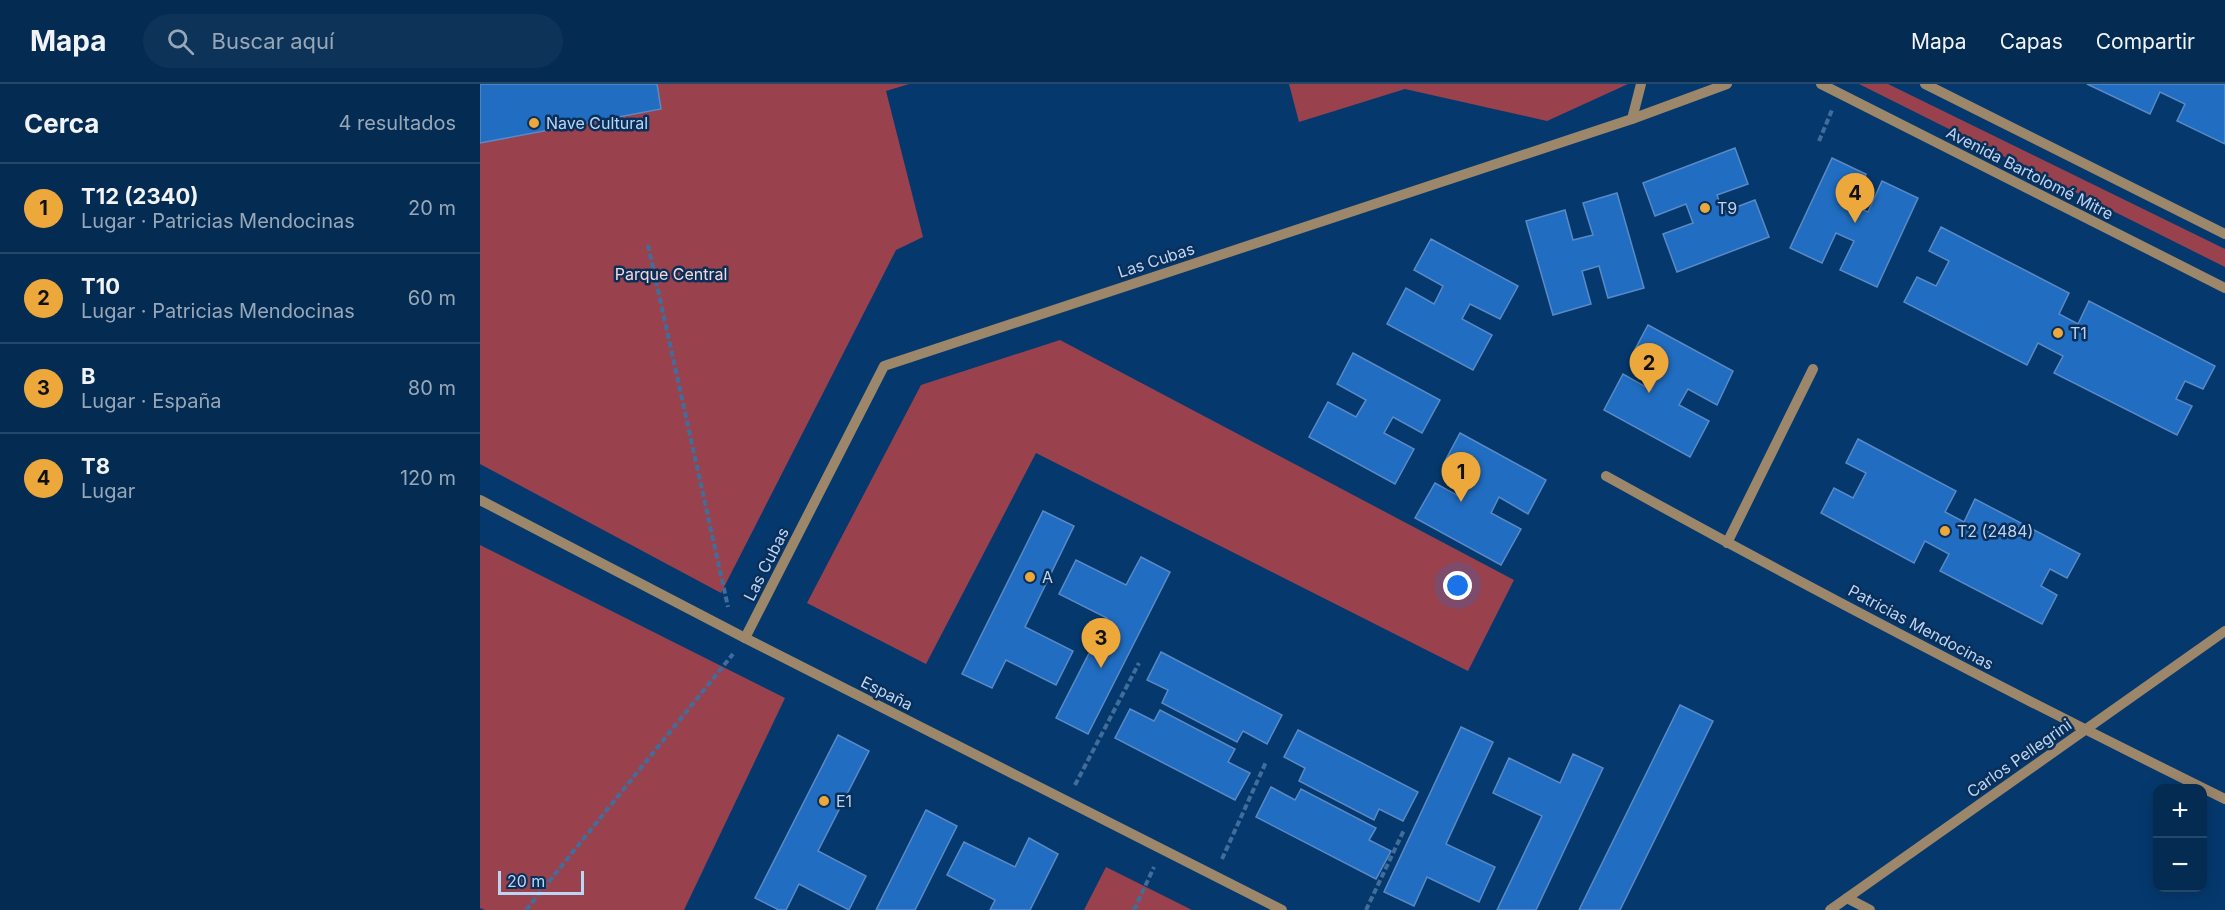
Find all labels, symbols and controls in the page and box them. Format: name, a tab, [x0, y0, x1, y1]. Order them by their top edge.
search box	[143, 14, 563, 68]
text: Mapa	[30, 24, 107, 58]
icon: search	[164, 25, 197, 58]
text: Buscar aquí	[212, 28, 334, 54]
text: Mapa	[1911, 29, 1967, 54]
text: Capas	[2000, 29, 2063, 54]
text: Compartir	[2096, 29, 2195, 54]
text: Cerca	[24, 108, 99, 139]
text: 4 resultados	[338, 111, 456, 135]
place label: Nave Cultural	[546, 113, 648, 133]
marker: Nave Cultural	[527, 116, 541, 130]
street label: Avenida Bartolomé Mitre	[1943, 122, 2117, 224]
pin: 4	[1836, 174, 1874, 223]
text: T12 (2340)	[81, 183, 199, 209]
text: 1	[39, 196, 48, 220]
text: 20 m	[408, 196, 456, 220]
place label: T9	[1717, 198, 1737, 218]
marker: T9	[1698, 201, 1712, 215]
text: Lugar · Patricias Mendocinas	[81, 209, 355, 233]
street label: Las Cubas	[1115, 238, 1197, 282]
park label: Parque Central	[615, 264, 727, 284]
text: T10	[81, 273, 120, 299]
text: 2	[37, 286, 50, 310]
text: 60 m	[408, 286, 456, 310]
text: Lugar · Patricias Mendocinas	[81, 299, 355, 323]
place label: T1	[2070, 323, 2087, 343]
marker: T1	[2051, 326, 2065, 340]
pin: 2	[1630, 344, 1668, 393]
text: B	[81, 363, 96, 389]
text: 3	[37, 376, 50, 400]
text: 80 m	[408, 376, 456, 400]
text: Lugar · España	[81, 389, 221, 413]
pin: 1	[1442, 452, 1480, 502]
text: T8	[81, 453, 110, 479]
text: 4	[37, 466, 50, 490]
text: 120 m	[400, 466, 456, 490]
text: Lugar	[81, 479, 135, 503]
place label: T2 (2484)	[1957, 521, 2033, 541]
street label: Las Cubas	[739, 524, 793, 604]
marker: T2 (2484)	[1938, 524, 1952, 538]
place label: A	[1042, 567, 1053, 587]
marker: A	[1023, 570, 1037, 584]
your location	[1443, 571, 1472, 600]
street label: Patricias Mendocinas	[1845, 580, 1997, 674]
pin: 3	[1082, 618, 1120, 668]
street label: España	[858, 672, 916, 714]
street label: Carlos Pellegrini	[1963, 714, 2075, 802]
map controls	[2153, 784, 2207, 892]
button: +	[2153, 784, 2207, 838]
place label: E1	[836, 791, 852, 811]
marker: E1	[817, 794, 831, 808]
button: −	[2153, 838, 2207, 892]
scale bar	[498, 868, 584, 896]
text: 20 m	[507, 871, 545, 891]

